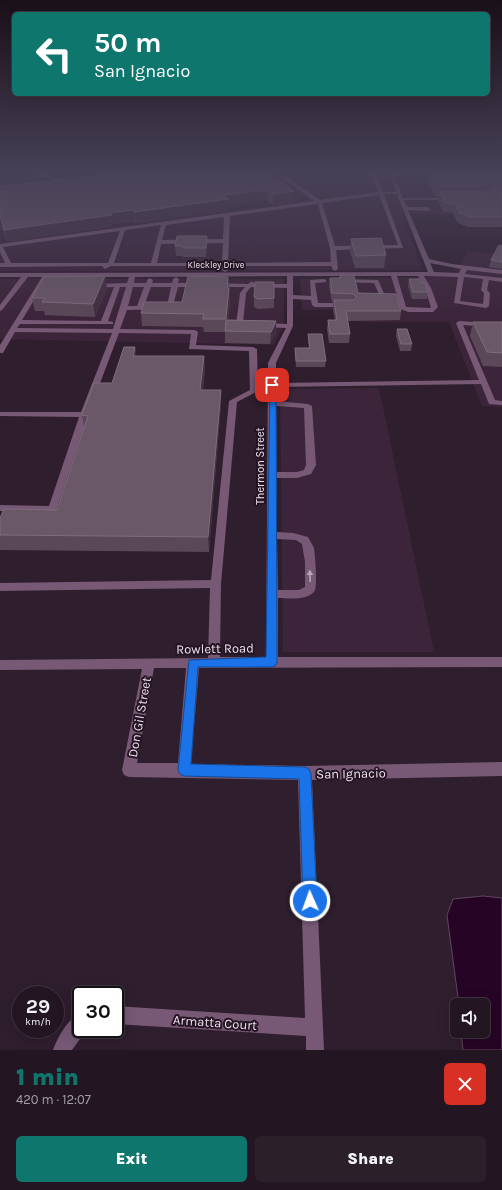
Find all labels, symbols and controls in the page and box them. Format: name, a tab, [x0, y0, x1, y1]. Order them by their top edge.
text: 50 m	[94, 26, 162, 59]
icon: left	[28, 28, 80, 80]
text: San Ignacio	[94, 60, 190, 82]
street label: Kleckley Drive	[188, 260, 245, 270]
pin	[255, 368, 289, 402]
icon: arrive	[261, 374, 283, 396]
street label: Thermon Street	[254, 427, 267, 505]
one-way arrow	[307, 569, 313, 582]
street label: Rowlett Road	[176, 640, 254, 657]
street label: Don Gil Street	[125, 676, 154, 758]
street label: San Ignacio	[316, 765, 386, 782]
position arrow	[289, 880, 331, 922]
speed limit sign: 30	[72, 986, 124, 1038]
text: 29	[26, 995, 50, 1018]
map controls	[450, 998, 490, 1038]
button: sound	[450, 998, 490, 1038]
street label: Armatta Court	[173, 1012, 258, 1033]
text: km/h	[25, 1016, 51, 1028]
text: 1 min	[16, 1063, 79, 1091]
button: close	[444, 1063, 486, 1105]
text: 420 m · 12:07	[16, 1092, 91, 1107]
button: Exit	[16, 1136, 247, 1182]
button: Share	[255, 1136, 486, 1182]

